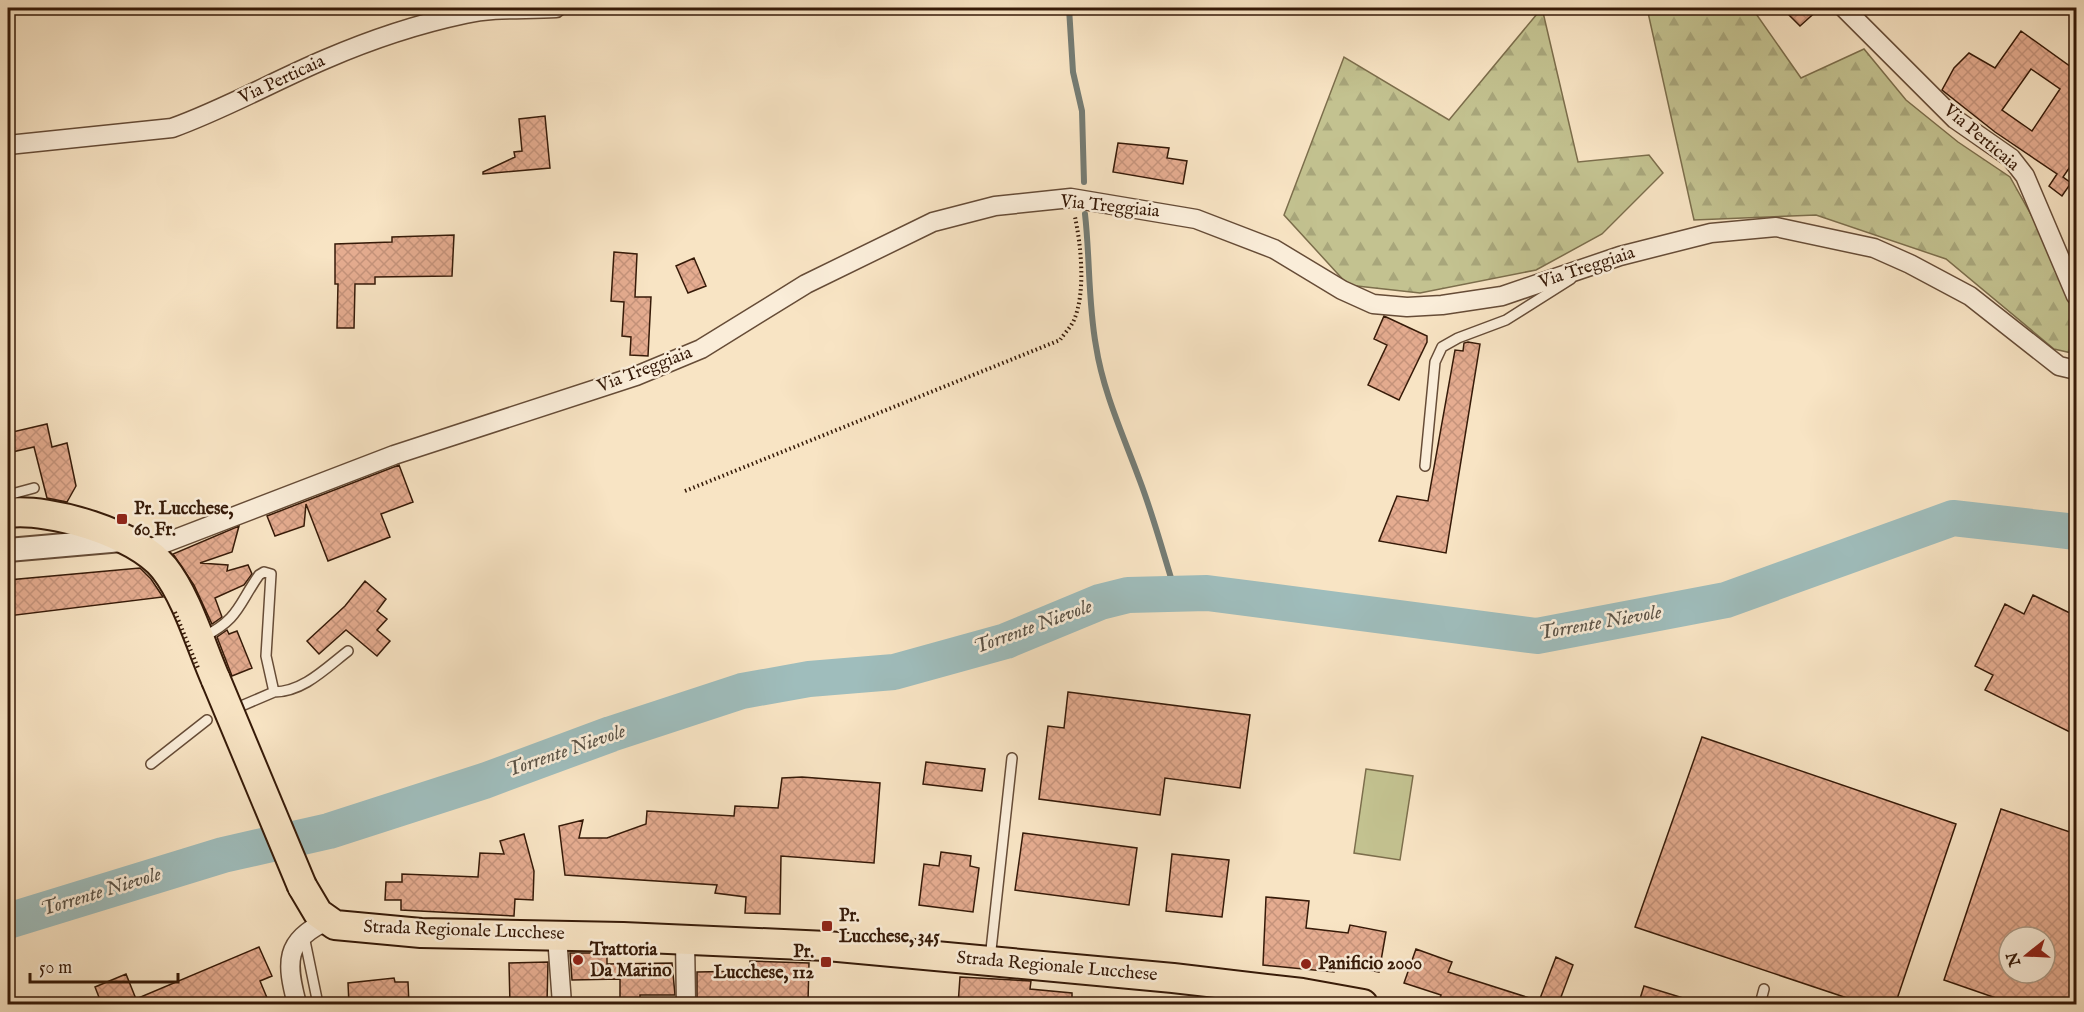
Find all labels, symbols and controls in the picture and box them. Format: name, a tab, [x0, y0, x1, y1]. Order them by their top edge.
street label: Via Perticaia	[234, 50, 329, 110]
street label: Via Perticaia	[1937, 99, 2024, 177]
street label: Via Treggiaia	[1058, 190, 1161, 224]
street label: Via Treggiaia	[1535, 242, 1638, 295]
street label: Via Treggiaia	[593, 341, 696, 399]
place label: Pr. Lucchese, 60 Fr.	[134, 498, 234, 542]
marker: Pr. Lucchese, 60 Fr.	[115, 512, 129, 526]
water label: Torrente Nievole	[970, 594, 1096, 660]
water label: Torrente Nievole	[1537, 600, 1664, 646]
water label: Torrente Nievole	[503, 719, 629, 783]
water label: Torrente Nievole	[38, 862, 164, 922]
place label: Pr. Lucchese, 345	[839, 905, 940, 949]
street label: Strada Regionale Lucchese	[363, 916, 565, 946]
marker: Pr. Lucchese, 345	[820, 919, 834, 933]
north arrow	[1997, 925, 2057, 985]
place label: Trattoria Da Marino	[589, 939, 672, 983]
place label: Pr. Lucchese, 112	[713, 941, 815, 985]
scale bar	[30, 946, 178, 984]
street label: Strada Regionale Lucchese	[956, 947, 1158, 987]
text: N	[2003, 949, 2027, 970]
marker: Trattoria Da Marino	[571, 953, 585, 967]
place label: Panificio 2000	[1318, 953, 1422, 976]
marker: Pr. Lucchese, 112	[819, 955, 833, 969]
text: 50 m	[39, 957, 72, 980]
marker: Panificio 2000	[1299, 957, 1313, 971]

